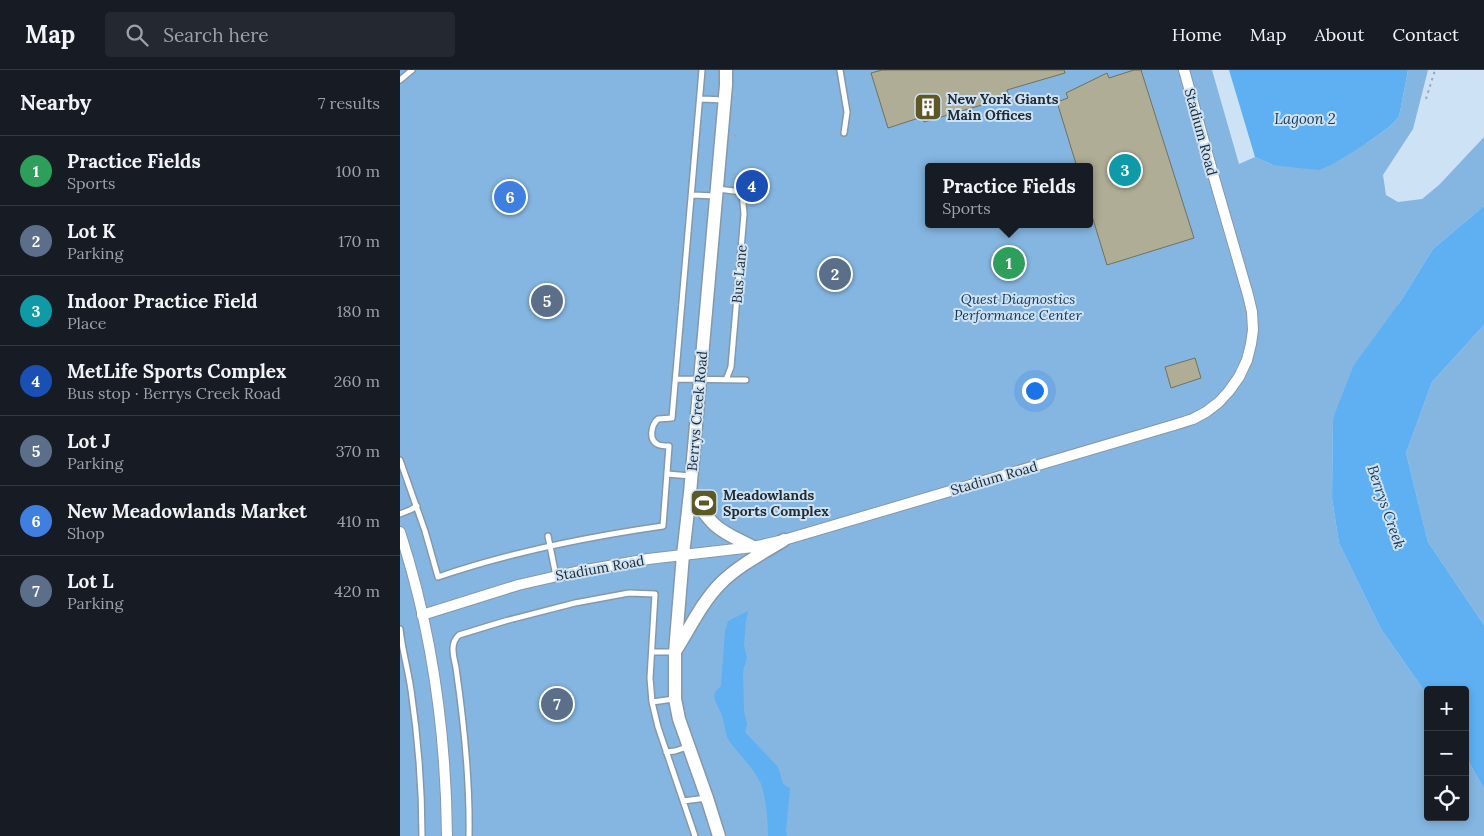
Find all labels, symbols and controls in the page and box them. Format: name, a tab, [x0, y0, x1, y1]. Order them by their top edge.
search box	[105, 12, 455, 57]
text: Map	[25, 19, 75, 50]
icon: search	[123, 21, 151, 49]
text: Search here	[163, 23, 269, 47]
text: Home	[1172, 23, 1222, 46]
text: Map	[1250, 23, 1286, 46]
text: About	[1314, 23, 1364, 46]
text: Contact	[1392, 23, 1459, 46]
street label: Stadium Road	[1181, 86, 1221, 178]
text: Nearby	[20, 89, 91, 116]
place label: New York Giants Main Offices	[947, 90, 1059, 124]
building icon: New York Giants Main Offices	[913, 92, 943, 122]
text: 7 results	[318, 93, 380, 113]
water label: Lagoon 2	[1274, 109, 1336, 128]
text: Practice Fields	[67, 149, 201, 173]
pin: 3	[1109, 151, 1141, 189]
text: 1	[33, 161, 39, 181]
text: 100 m	[336, 161, 380, 181]
popup	[925, 163, 1093, 228]
pin: 4	[736, 167, 768, 205]
text: Sports	[67, 173, 116, 193]
text: Practice Fields	[942, 174, 1076, 198]
pin: 6	[494, 178, 526, 216]
text: Sports	[942, 198, 991, 218]
text: Lot K	[67, 219, 116, 243]
text: 2	[32, 231, 40, 251]
text: 170 m	[338, 231, 380, 251]
text: Parking	[67, 243, 123, 263]
street label: Bus Lane	[727, 243, 751, 304]
pin: 1	[993, 244, 1025, 282]
pin: 2	[819, 255, 851, 293]
pin: 5	[531, 282, 563, 320]
text: Indoor Practice Field	[67, 289, 258, 313]
park label: Quest Diagnostics Performance Center	[954, 290, 1083, 324]
text: 3	[32, 301, 40, 321]
text: 180 m	[337, 301, 380, 321]
text: Place	[67, 313, 106, 333]
street label: Berrys Creek Road	[683, 350, 711, 472]
text: MetLife Sports Complex	[67, 359, 287, 383]
text: 4	[32, 371, 40, 391]
text: 260 m	[334, 371, 380, 391]
your location	[1022, 378, 1048, 404]
text: Bus stop · Berrys Creek Road	[67, 383, 281, 403]
text: Lot J	[67, 429, 111, 453]
text: 5	[32, 441, 40, 461]
text: 370 m	[336, 441, 380, 461]
text: Parking	[67, 453, 123, 473]
street label: Stadium Road	[948, 457, 1040, 499]
water label: Berrys Creek	[1363, 462, 1410, 551]
place label: Meadowlands Sports Complex	[723, 486, 829, 520]
sports icon: Meadowlands Sports Complex	[689, 488, 719, 518]
text: New Meadowlands Market	[67, 499, 307, 523]
text: 6	[31, 511, 41, 531]
text: 410 m	[337, 511, 380, 531]
text: Shop	[67, 523, 105, 543]
street label: Stadium Road	[554, 551, 646, 585]
text: Lot L	[67, 569, 114, 593]
text: 7	[32, 581, 40, 601]
text: 420 m	[334, 581, 380, 601]
text: Parking	[67, 593, 123, 613]
pin: 7	[541, 685, 573, 723]
map controls	[1424, 686, 1469, 821]
button: +	[1424, 686, 1469, 731]
button: −	[1424, 731, 1469, 776]
button: locate	[1424, 776, 1469, 821]

